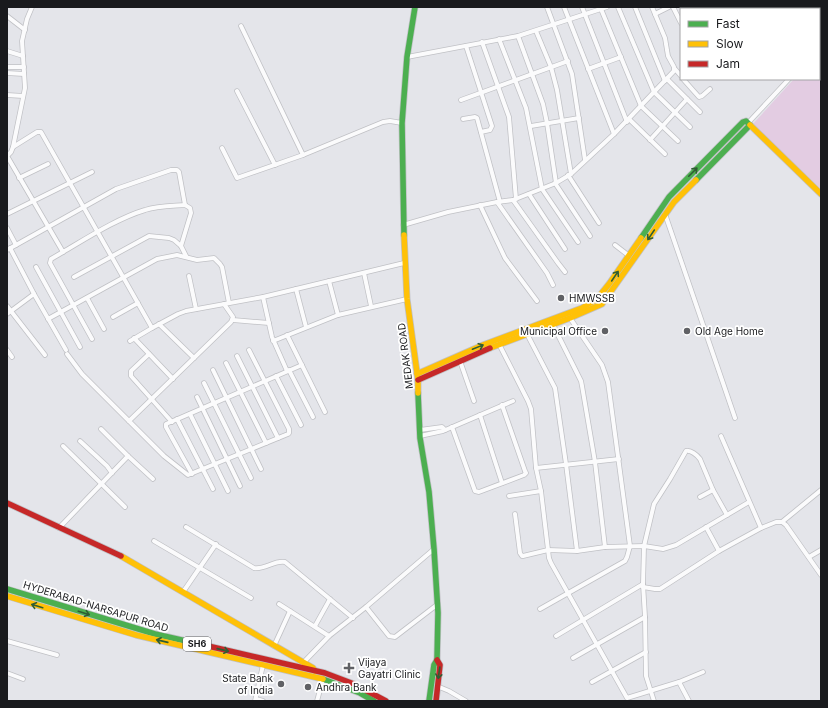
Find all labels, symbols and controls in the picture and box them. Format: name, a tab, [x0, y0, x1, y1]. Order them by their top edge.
legend	[680, 8, 820, 80]
text: Fast	[716, 16, 740, 31]
text: Slow	[716, 36, 744, 51]
text: Jam	[716, 56, 740, 71]
one-way arrow	[688, 167, 698, 177]
one-way arrow	[647, 229, 655, 240]
one-way arrow	[611, 270, 619, 281]
place label: HMWSSB	[569, 292, 615, 304]
marker: HMWSSB	[556, 293, 566, 303]
street label: MEDAK ROAD	[395, 322, 415, 390]
place label: Municipal Office	[520, 325, 597, 337]
place label: Old Age Home	[695, 325, 764, 337]
marker: Municipal Office	[600, 326, 610, 336]
marker: Old Age Home	[682, 326, 692, 336]
one-way arrow	[472, 343, 484, 351]
street label: HYDERABAD-NARSAPUR ROAD	[22, 578, 170, 634]
one-way arrow	[31, 601, 43, 609]
one-way arrow	[78, 610, 91, 617]
one-way arrow	[156, 637, 169, 645]
road number: SH6	[183, 637, 211, 651]
one-way arrow	[217, 647, 230, 654]
place label: Vijaya Gayatri Clinic	[358, 656, 421, 680]
marker: Vijaya Gayatri Clinic	[343, 662, 355, 674]
one-way arrow	[435, 666, 443, 679]
place label: State Bank of India	[222, 672, 274, 696]
marker: State Bank of India	[276, 679, 286, 689]
place label: Andhra Bank	[316, 681, 377, 693]
marker: Andhra Bank	[303, 682, 313, 692]

